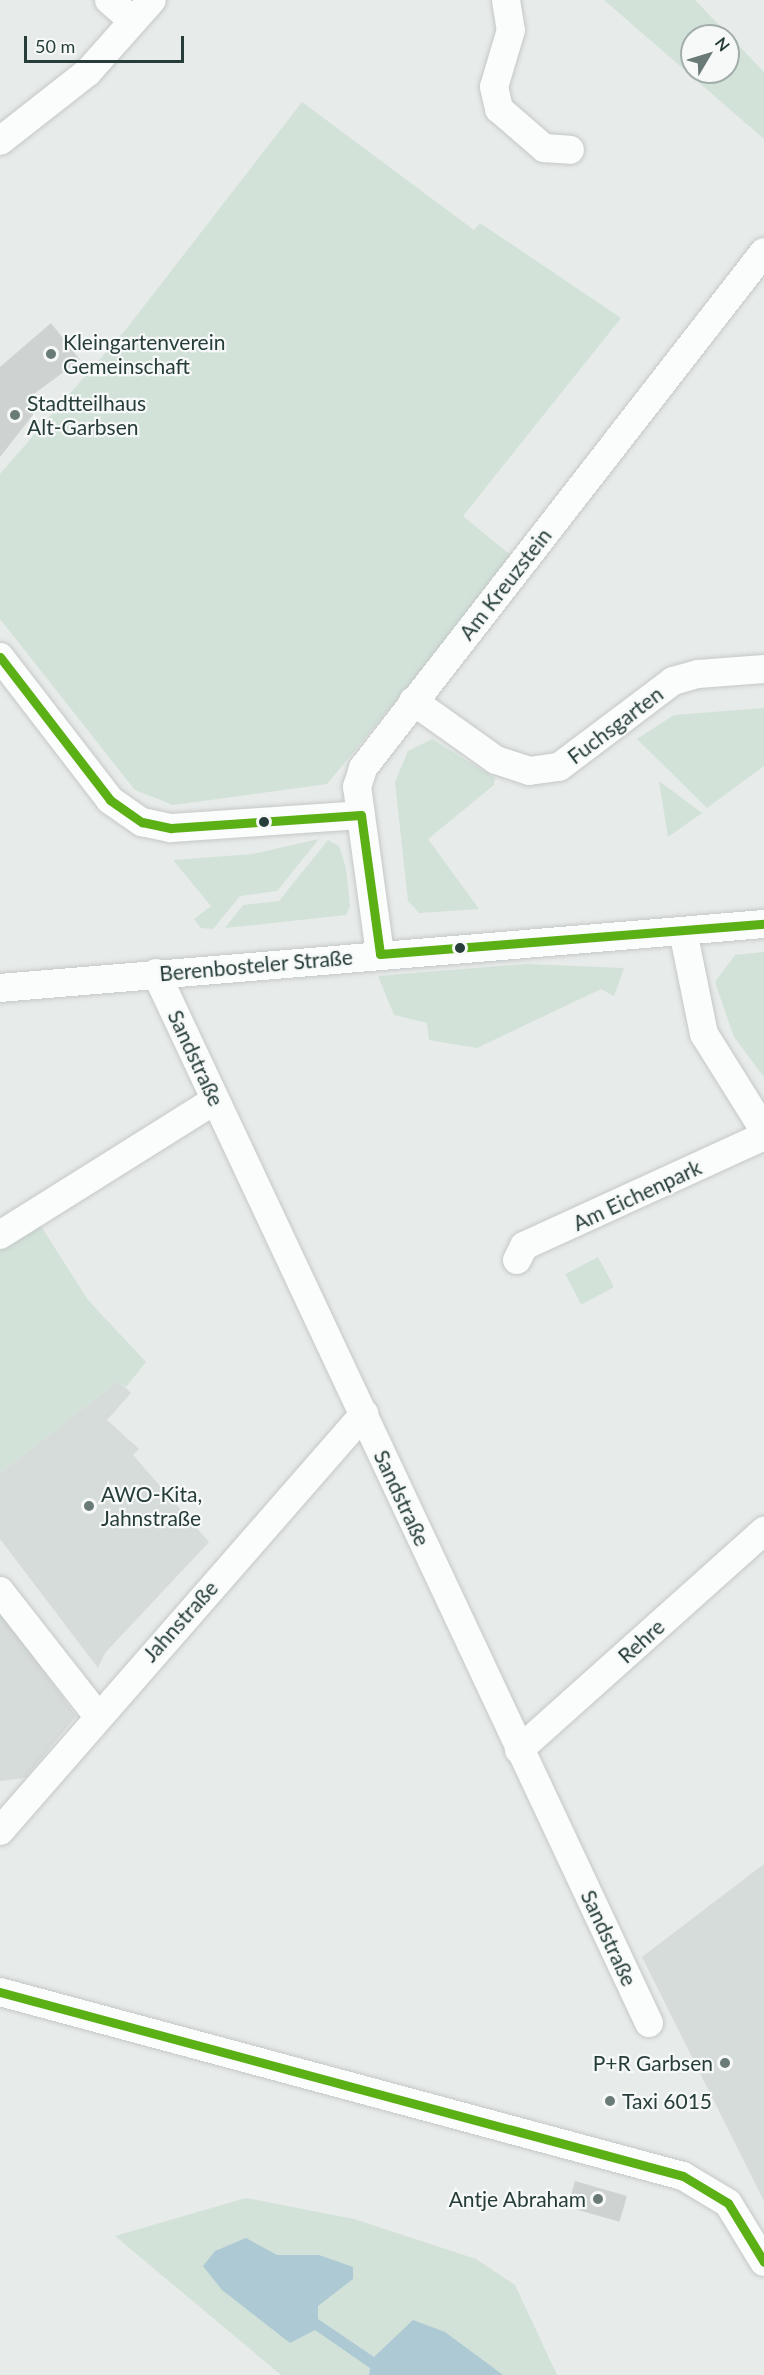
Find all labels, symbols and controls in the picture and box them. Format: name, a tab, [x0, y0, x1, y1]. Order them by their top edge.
scale bar	[27, 24, 188, 62]
north arrow	[680, 24, 740, 84]
text: N	[712, 33, 734, 55]
text: 50 m	[35, 35, 75, 57]
place label: Kleingartenverein Gemeinschaft	[63, 329, 225, 379]
marker: Kleingartenverein Gemeinschaft	[44, 347, 58, 361]
place label: Stadtteilhaus Alt-Garbsen	[27, 390, 146, 440]
marker: Stadtteilhaus Alt-Garbsen	[8, 408, 22, 422]
street label: Am Kreuzstein	[454, 523, 556, 645]
street label: Fuchsgarten	[562, 681, 668, 769]
unlabelled marker	[258, 816, 270, 828]
unlabelled marker	[454, 942, 466, 954]
street label: Berenbosteler Straße	[158, 944, 354, 986]
street label: Sandstraße	[163, 1006, 229, 1110]
street label: Am Eichenpark	[569, 1154, 705, 1236]
street label: Sandstraße	[369, 1446, 435, 1550]
place label: AWO-Kita, Jahnstraße	[101, 1481, 202, 1531]
marker: AWO-Kita, Jahnstraße	[82, 1499, 96, 1513]
street label: Jahnstraße	[137, 1575, 223, 1667]
street label: Rehre	[613, 1614, 669, 1668]
street label: Sandstraße	[576, 1886, 642, 1990]
place label: P+R Garbsen	[593, 2050, 713, 2076]
marker: P+R Garbsen	[718, 2056, 732, 2070]
place label: Taxi 6015	[622, 2088, 712, 2114]
marker: Taxi 6015	[603, 2094, 617, 2108]
place label: Antje Abraham	[448, 2186, 586, 2212]
marker: Antje Abraham	[591, 2192, 605, 2206]

